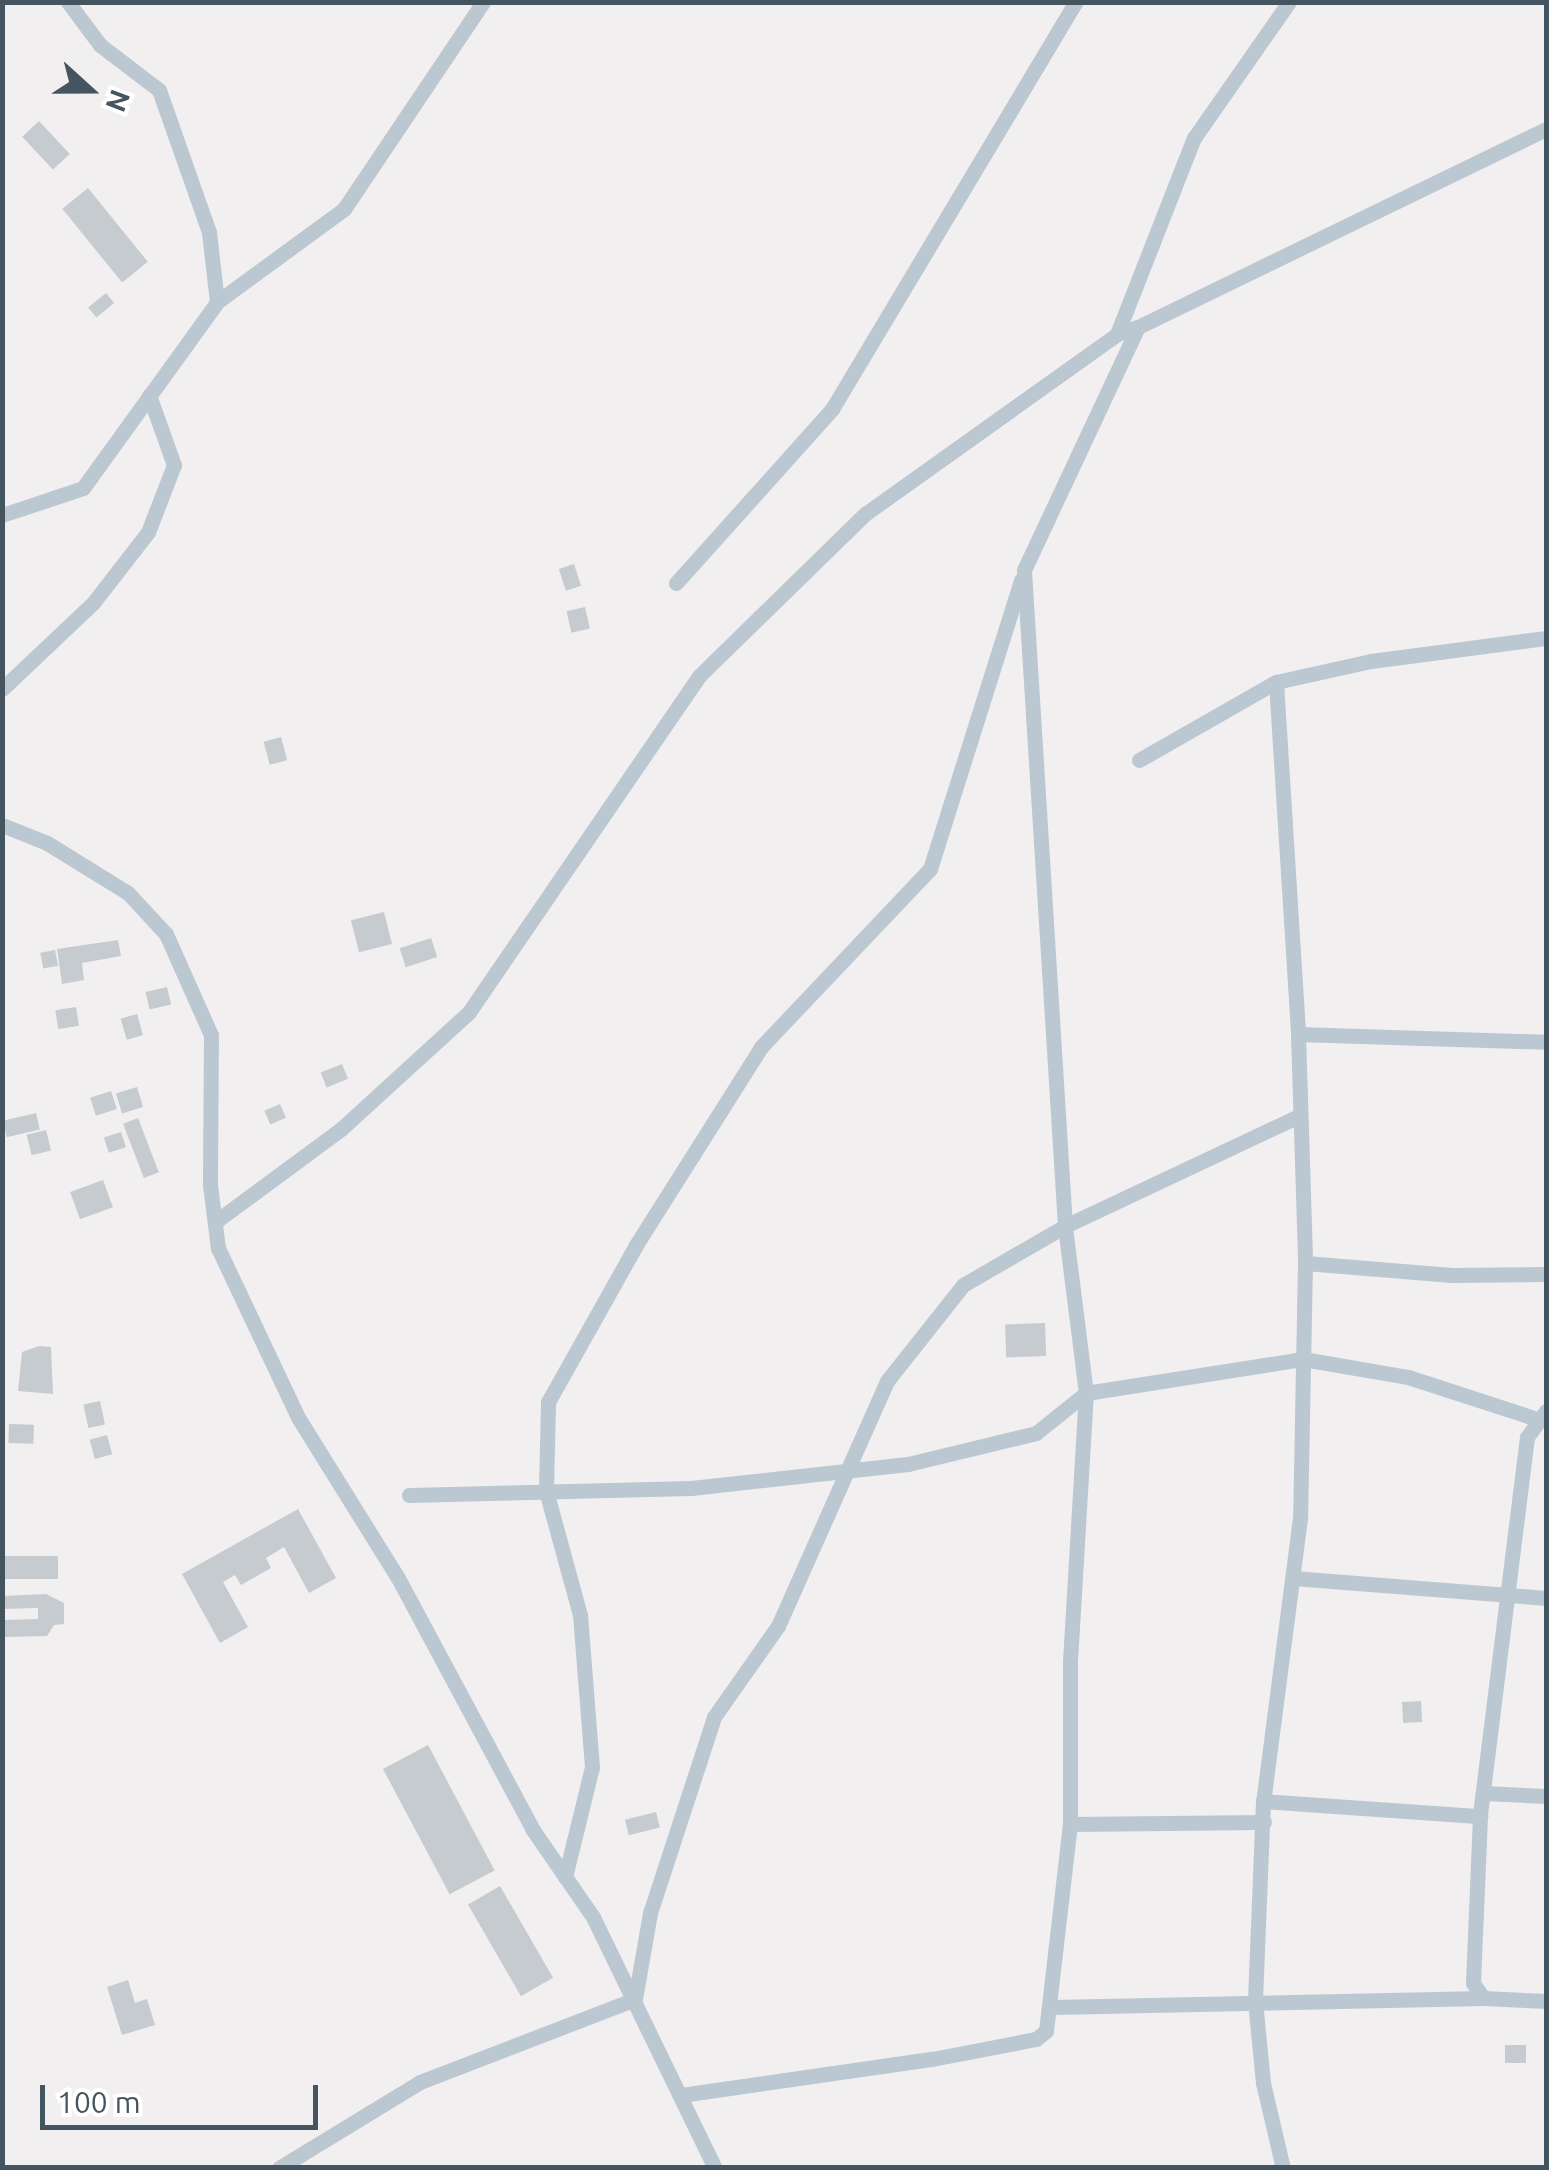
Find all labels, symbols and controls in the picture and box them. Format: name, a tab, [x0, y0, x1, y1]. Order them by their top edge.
north arrow	[40, 40, 140, 140]
text: N	[100, 86, 137, 116]
scale bar	[45, 2065, 322, 2127]
text: 100 m	[57, 2085, 141, 2119]

